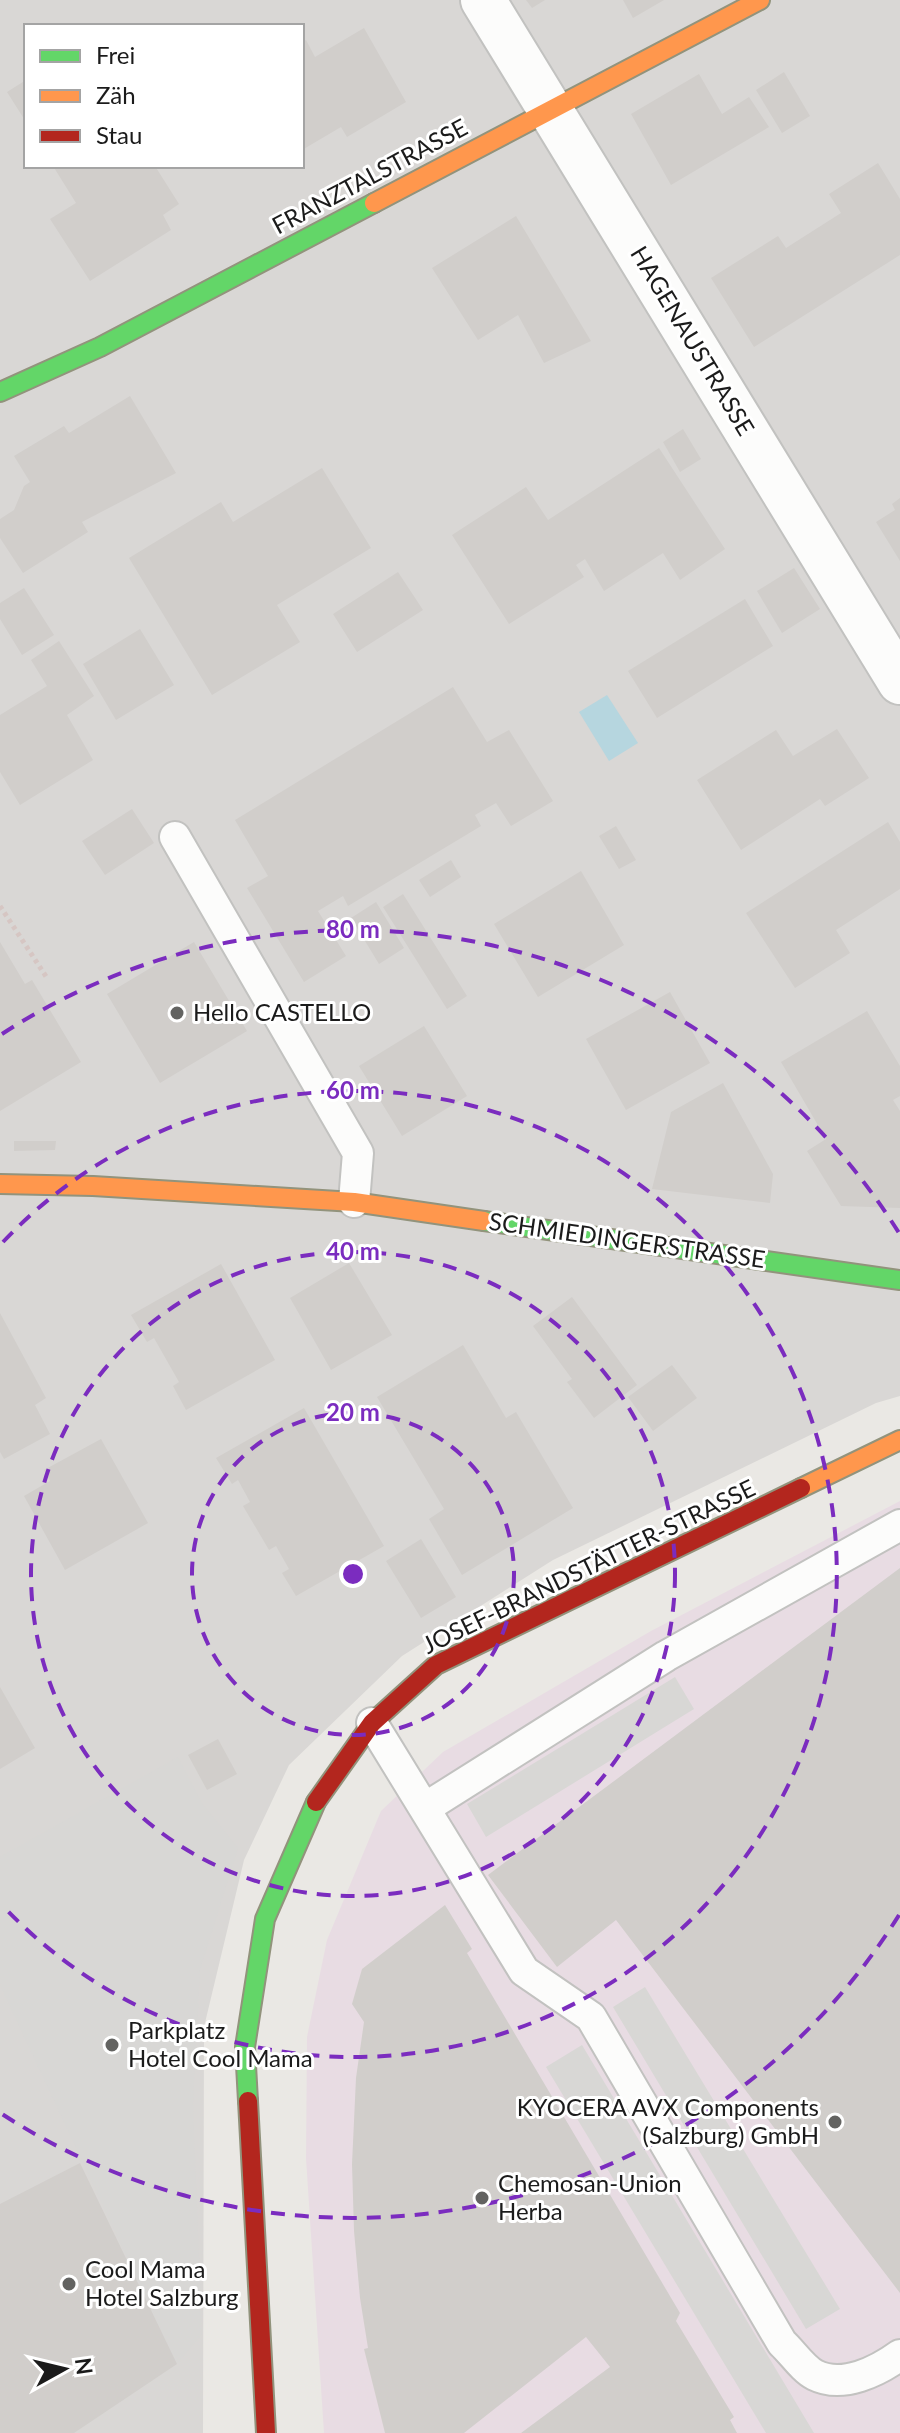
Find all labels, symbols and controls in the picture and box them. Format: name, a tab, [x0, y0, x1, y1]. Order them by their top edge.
legend	[24, 24, 304, 168]
text: Frei	[96, 40, 135, 69]
text: Zäh	[96, 80, 136, 109]
street label: FRANZTALSTRASSE	[267, 112, 472, 239]
text: Stau	[96, 120, 142, 149]
street label: HAGENAUSTRASSE	[625, 240, 761, 440]
text: 80 m	[326, 914, 380, 943]
place label: Hello CASTELLO	[193, 997, 371, 1026]
marker: Hello CASTELLO	[168, 1004, 186, 1022]
text: 60 m	[326, 1075, 380, 1104]
street label: SCHMIEDINGERSTRASSE	[487, 1206, 767, 1273]
text: 40 m	[326, 1236, 380, 1265]
text: 20 m	[326, 1397, 380, 1426]
street label: JOSEF-BRANDSTÄTTER-STRASSE	[417, 1472, 759, 1659]
centre of rings	[339, 1560, 367, 1588]
place label: Parkplatz Hotel Cool Mama	[128, 2015, 313, 2072]
marker: Parkplatz Hotel Cool Mama	[103, 2036, 121, 2054]
place label: KYOCERA AVX Components (Salzburg) GmbH	[517, 2092, 819, 2149]
marker: KYOCERA AVX Components (Salzburg) GmbH	[826, 2113, 844, 2131]
place label: Chemosan-Union Herba	[498, 2168, 682, 2225]
marker: Chemosan-Union Herba	[473, 2189, 491, 2207]
place label: Cool Mama Hotel Salzburg	[85, 2254, 238, 2311]
marker: Cool Mama Hotel Salzburg	[60, 2275, 78, 2293]
north arrow	[24, 2329, 104, 2409]
text: N	[70, 2356, 99, 2376]

